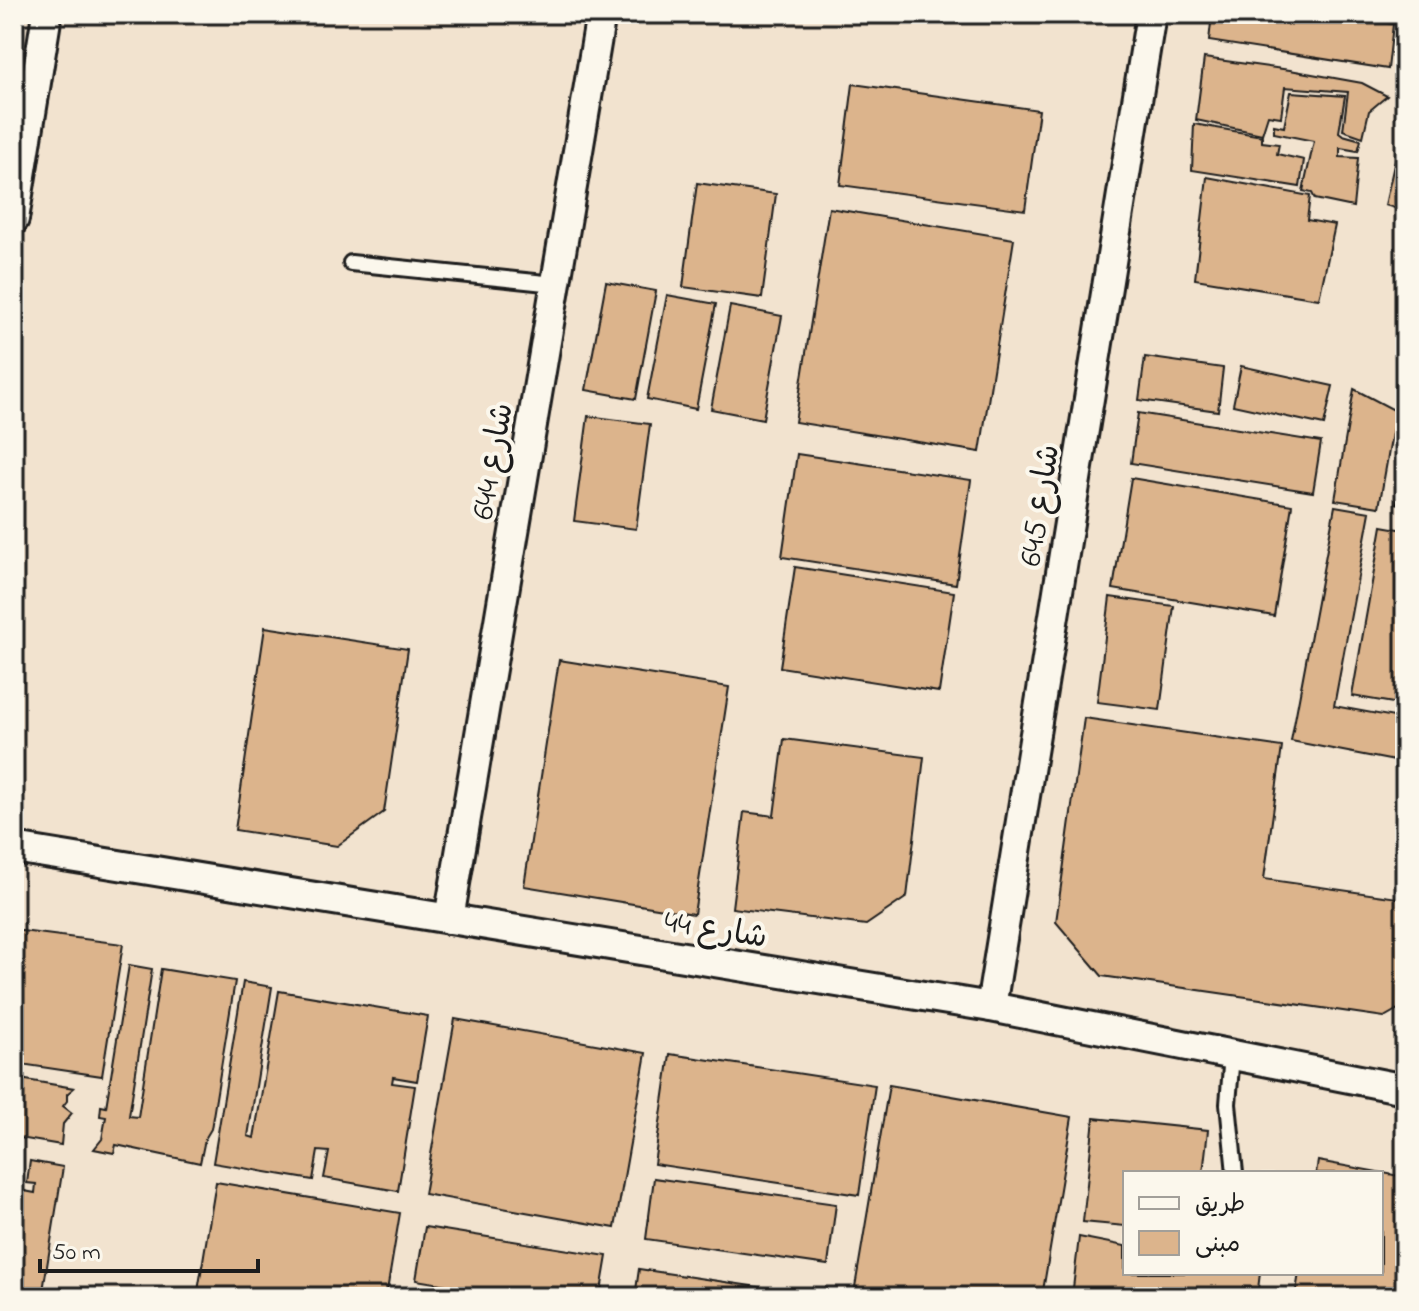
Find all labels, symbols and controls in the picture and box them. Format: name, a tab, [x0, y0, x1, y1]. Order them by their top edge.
street label: شارع 644	[461, 400, 528, 524]
street label: شارع 645	[1009, 441, 1074, 570]
street label: شارع 44	[661, 900, 770, 963]
legend	[1123, 1171, 1383, 1275]
text: طريق	[1195, 1188, 1245, 1223]
scale bar	[40, 1223, 258, 1273]
text: مبنى	[1195, 1228, 1240, 1263]
text: 50 m	[52, 1236, 101, 1271]

